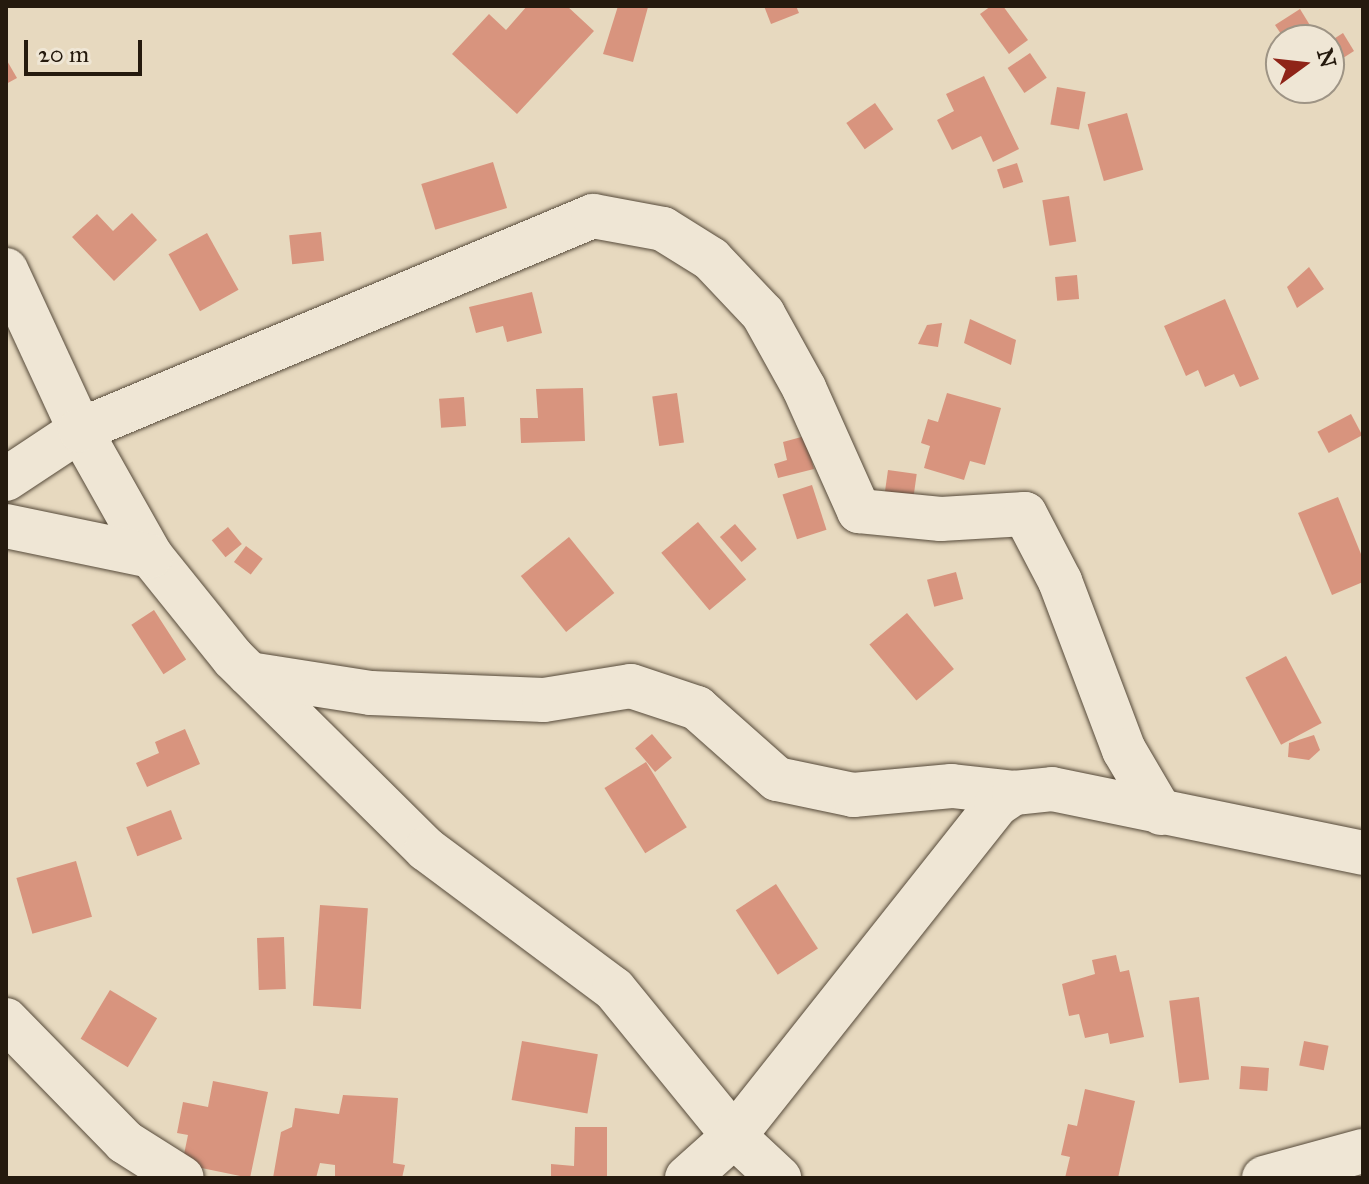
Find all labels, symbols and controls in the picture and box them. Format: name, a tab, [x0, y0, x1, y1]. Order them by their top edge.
scale bar	[28, 24, 146, 74]
north arrow	[1265, 24, 1345, 104]
text: 20 m	[38, 39, 89, 69]
text: N	[1311, 46, 1342, 71]

